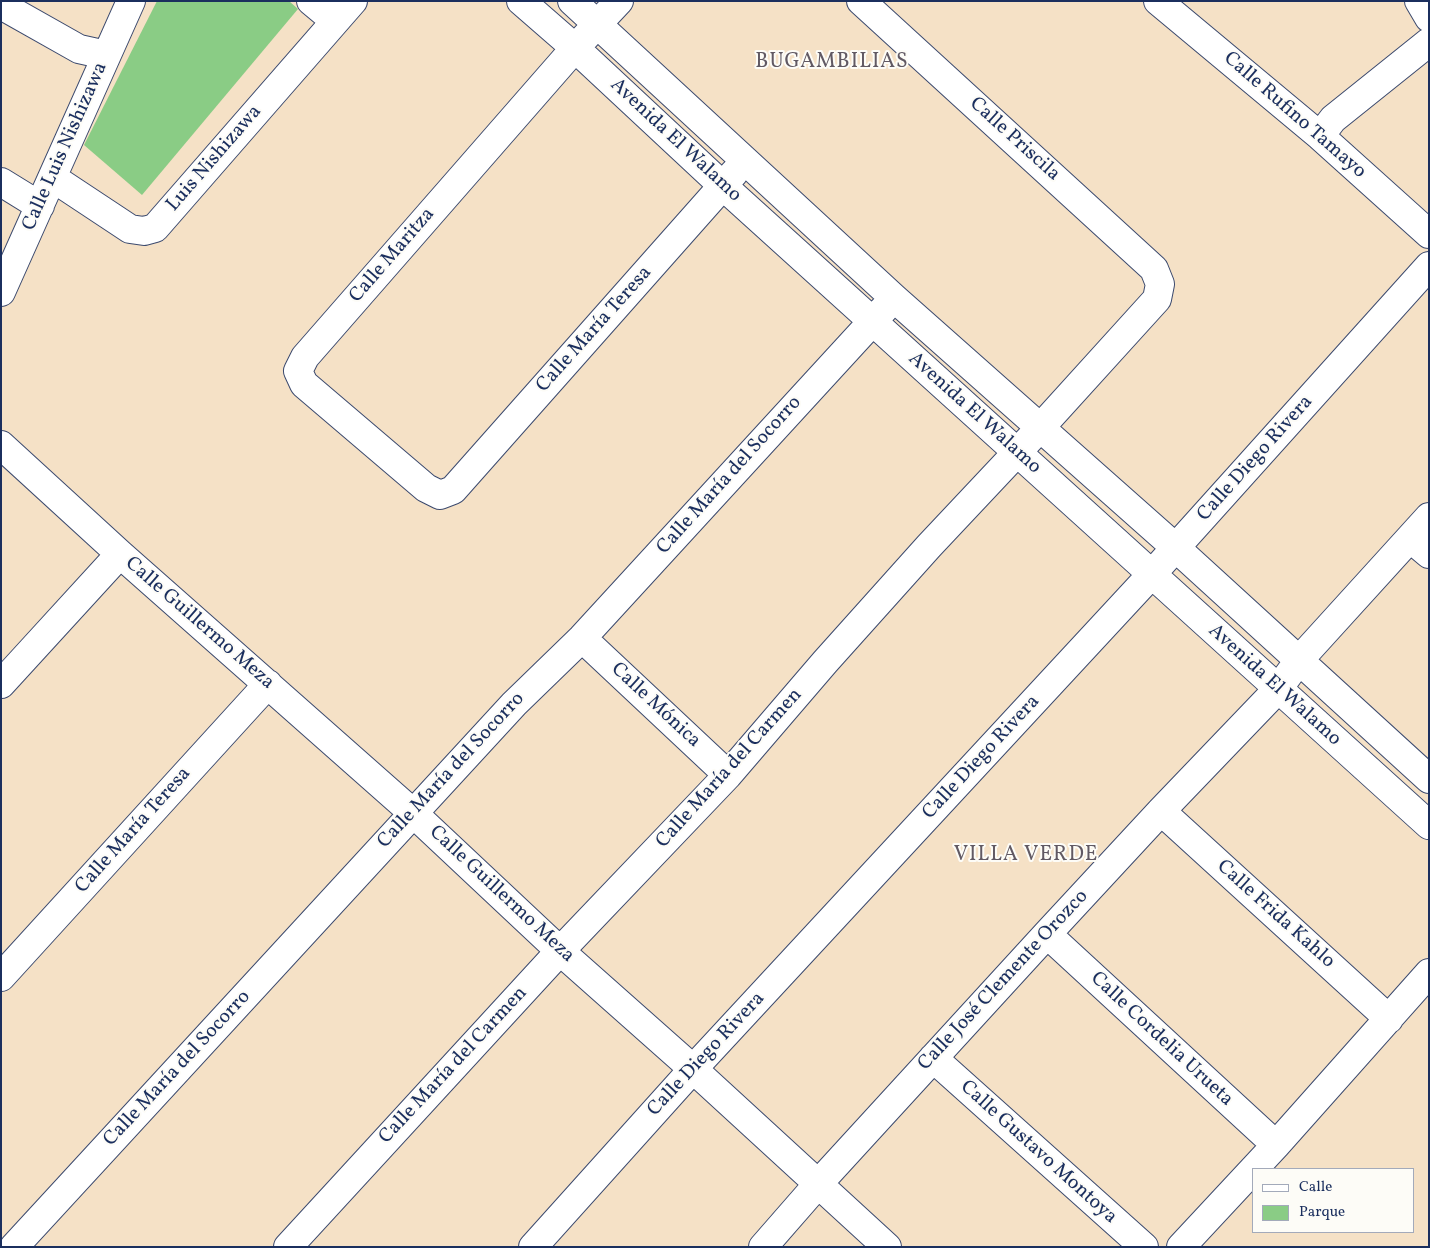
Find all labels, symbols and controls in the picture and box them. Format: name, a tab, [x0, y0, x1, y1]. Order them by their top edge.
street label: Calle Rufino Tamayo	[1218, 47, 1370, 185]
district label: BUGAMBILIAS	[754, 50, 910, 76]
street label: Calle Luis Nishizawa	[18, 59, 114, 235]
street label: Avenida El Walamo	[604, 74, 746, 208]
street label: Calle Priscila	[964, 93, 1064, 187]
street label: Luis Nishizawa	[162, 101, 268, 217]
street label: Calle Maritza	[345, 203, 441, 309]
street label: Calle María Teresa	[532, 262, 658, 398]
street label: Avenida El Walamo	[902, 348, 1046, 480]
street label: Calle Diego Rivera	[1193, 391, 1319, 527]
street label: Calle María del Socorro	[653, 392, 807, 560]
street label: Calle Guillermo Meza	[119, 553, 279, 695]
street label: Avenida El Walamo	[1202, 620, 1346, 752]
street label: Calle Mónica	[605, 658, 705, 754]
street label: Calle María del Carmen	[652, 684, 808, 854]
street label: Calle María del Socorro	[373, 688, 531, 854]
street label: Calle Diego Rivera	[918, 691, 1046, 825]
street label: Calle María Teresa	[71, 763, 197, 899]
street label: Calle Guillermo Meza	[423, 821, 579, 969]
district label: VILLA VERDE	[952, 843, 1100, 869]
street label: Calle Frida Kahlo	[1211, 856, 1339, 974]
street label: Calle José Clemente Orozco	[914, 885, 1094, 1077]
street label: Calle Cordelia Urueta	[1084, 967, 1238, 1113]
street label: Calle María del Carmen	[375, 982, 533, 1150]
street label: Calle María del Socorro	[99, 986, 257, 1152]
street label: Calle Diego Rivera	[643, 988, 771, 1122]
street label: Calle Gustavo Montoya	[954, 1076, 1122, 1230]
legend	[1252, 1168, 1415, 1233]
text: Calle	[1299, 1177, 1332, 1198]
text: Parque	[1299, 1202, 1345, 1223]

